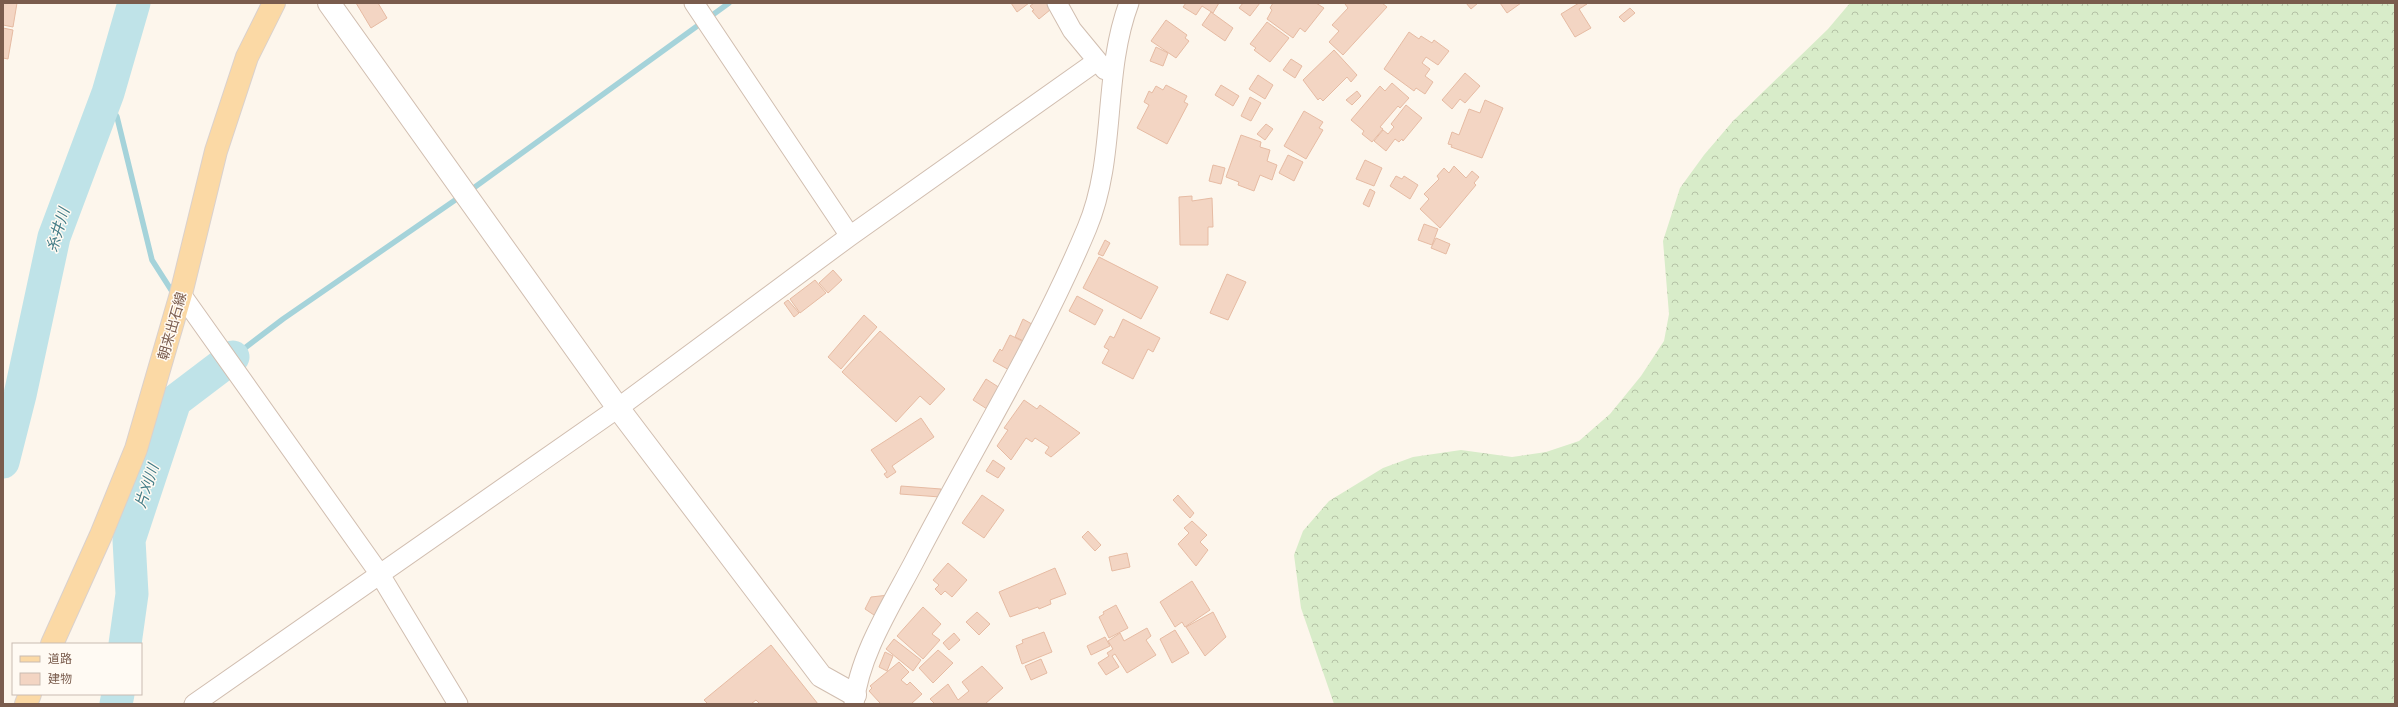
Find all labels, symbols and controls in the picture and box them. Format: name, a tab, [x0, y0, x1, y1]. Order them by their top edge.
water label: 糸井川	[41, 203, 76, 255]
street label: 朝来出石線	[153, 290, 191, 362]
water label: 片刈川	[130, 459, 165, 511]
legend	[12, 643, 142, 695]
text: 道路	[48, 650, 72, 668]
text: 建物	[48, 670, 72, 688]

